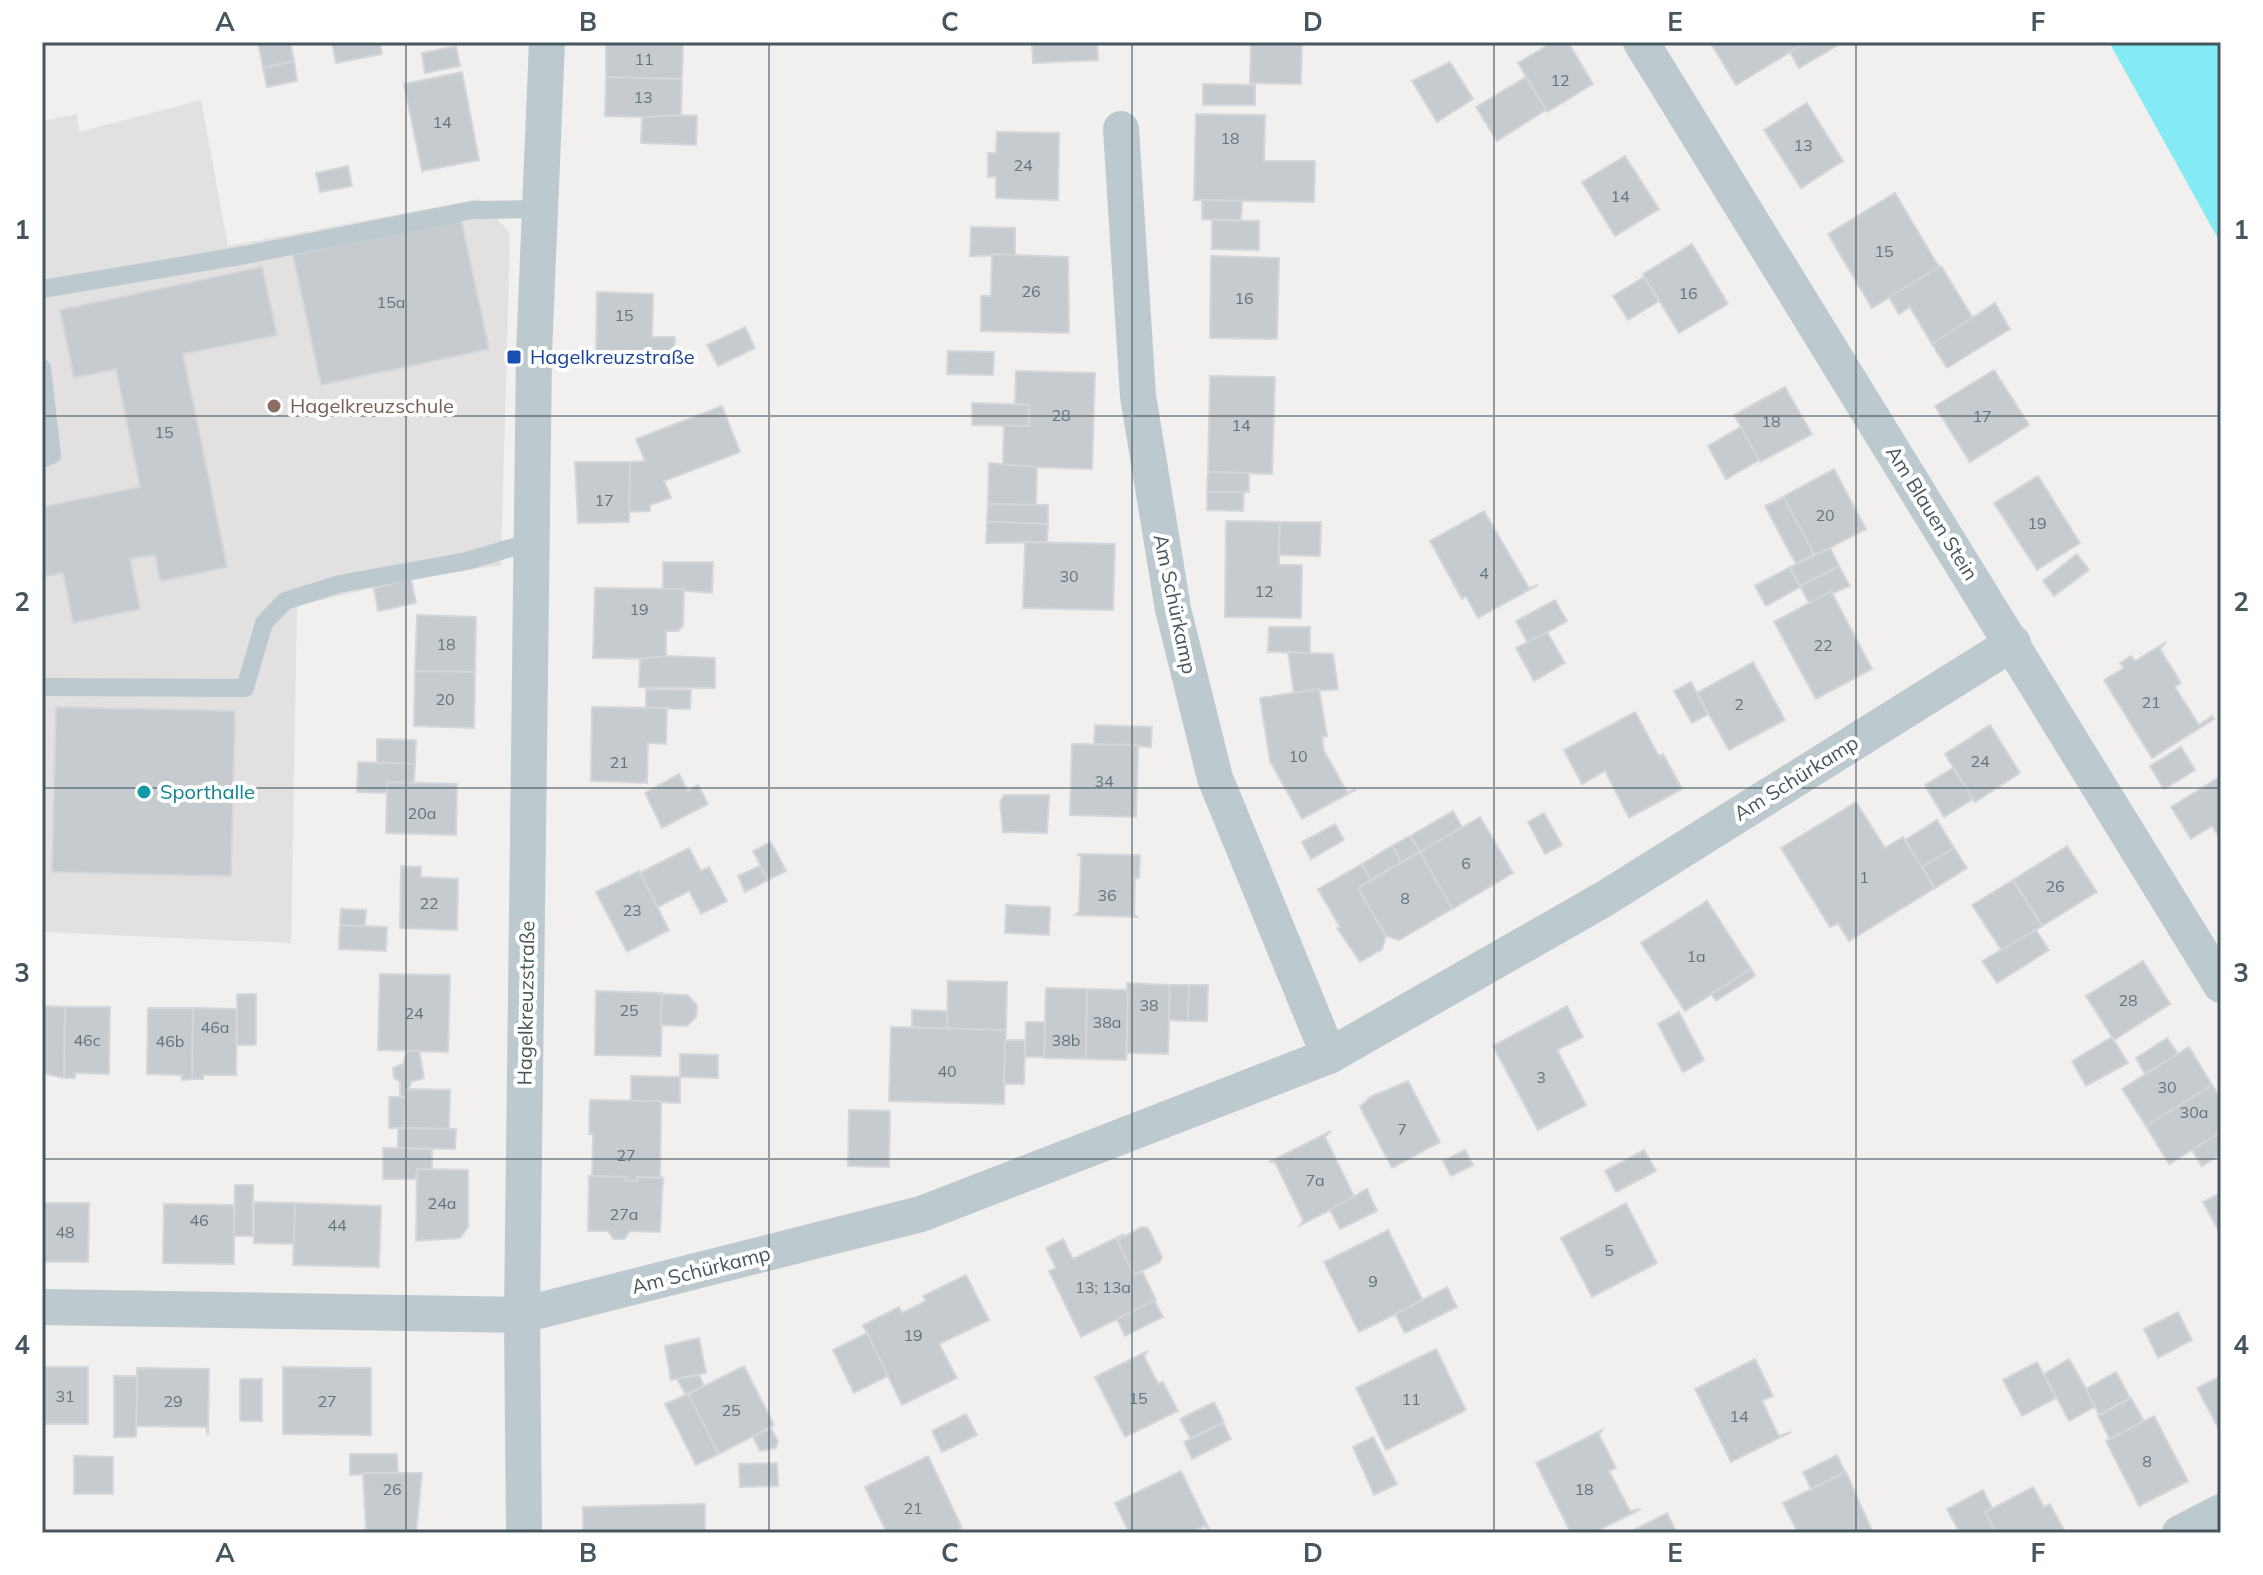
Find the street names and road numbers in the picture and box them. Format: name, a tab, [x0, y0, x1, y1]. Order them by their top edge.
street label: Am Blauen Stein	[1881, 441, 1984, 585]
street label: Am Schürkamp	[1148, 532, 1202, 676]
street label: Am Schürkamp	[1729, 729, 1863, 826]
street label: Hagelkreuzstraße	[512, 920, 539, 1086]
street label: Am Schürkamp	[629, 1240, 773, 1299]

